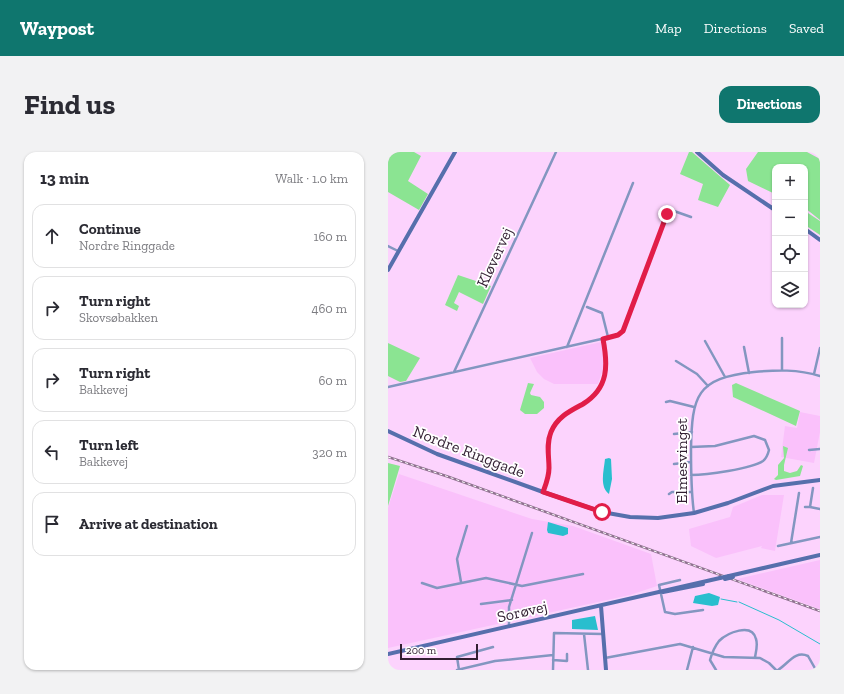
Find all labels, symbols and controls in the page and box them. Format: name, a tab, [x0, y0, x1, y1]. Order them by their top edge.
text: Waypost	[20, 17, 94, 40]
text: Map	[655, 20, 682, 37]
text: Directions	[704, 20, 767, 37]
text: Saved	[789, 20, 824, 37]
button: Directions	[719, 86, 820, 123]
text: Find us	[24, 88, 115, 121]
map controls	[772, 164, 808, 308]
button: +	[772, 164, 808, 200]
text: 13 min	[40, 168, 89, 188]
text: Walk · 1.0 km	[275, 171, 348, 186]
button: −	[772, 200, 808, 236]
route end	[658, 205, 676, 223]
text: Continue	[79, 220, 141, 238]
street label: Kløvervej	[472, 224, 517, 290]
icon: ahead	[41, 225, 63, 247]
text: 160 m	[313, 229, 347, 244]
button: locate	[772, 236, 808, 272]
text: Nordre Ringgade	[79, 238, 175, 253]
button: layers	[772, 272, 808, 308]
text: Turn right	[79, 292, 150, 310]
icon: right	[41, 297, 63, 319]
text: 460 m	[311, 301, 347, 316]
text: Skovsøbakken	[79, 310, 158, 325]
text: Turn right	[79, 364, 150, 382]
icon: right	[41, 369, 63, 391]
text: 60 m	[318, 373, 347, 388]
text: Bakkevej	[79, 382, 128, 397]
street label: Elmesvinget	[672, 418, 691, 504]
street label: Nordre Ringgade	[410, 421, 527, 482]
text: Turn left	[79, 436, 139, 454]
icon: left	[41, 441, 63, 463]
text: 320 m	[312, 445, 347, 460]
text: Bakkevej	[79, 454, 128, 469]
route start	[593, 503, 611, 521]
icon: arrive	[41, 513, 63, 535]
text: Arrive at destination	[79, 515, 218, 533]
street label: Sorøvej	[495, 597, 549, 626]
scale bar	[400, 642, 478, 661]
text: 200 m	[406, 644, 436, 657]

